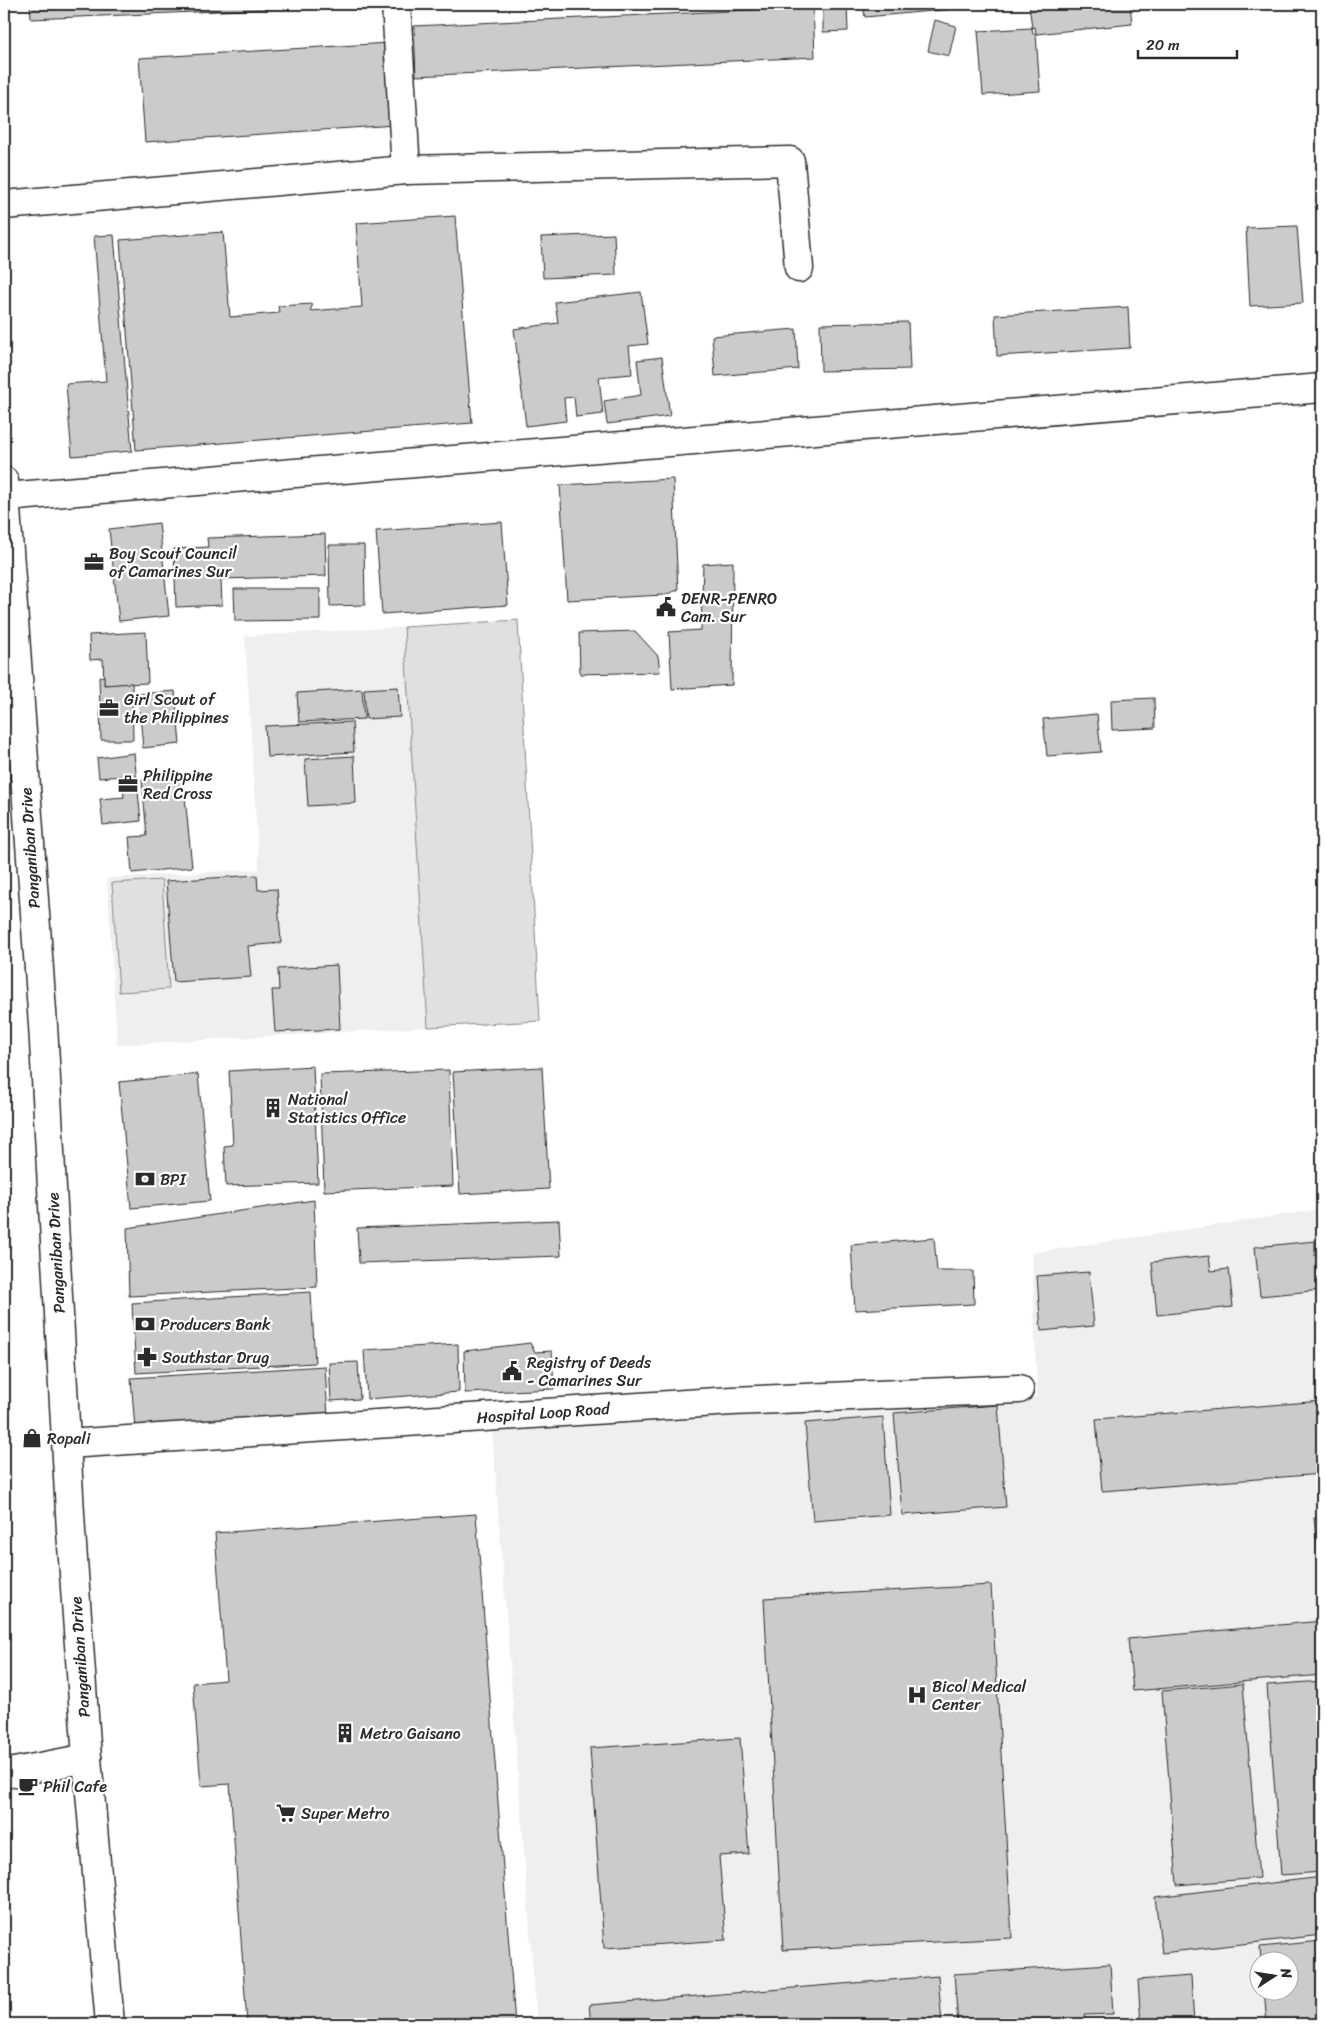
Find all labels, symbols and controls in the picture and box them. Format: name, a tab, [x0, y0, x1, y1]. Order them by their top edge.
scale bar	[1138, 28, 1237, 60]
text: 20 m	[1146, 32, 1180, 58]
place label: Boy Scout Council of Camarines Sur	[109, 539, 237, 586]
office icon: Boy Scout Council of Camarines Sur	[83, 551, 105, 573]
place label: DENR-PENRO Cam. Sur	[681, 584, 777, 631]
public building icon: DENR-PENRO Cam. Sur	[655, 596, 677, 618]
place label: Girl Scout of the Philippines	[124, 685, 229, 732]
office icon: Girl Scout of the Philippines	[98, 697, 120, 719]
place label: Philippine Red Cross	[143, 761, 213, 808]
office icon: Philippine Red Cross	[117, 773, 139, 795]
street label: Panganiban Drive	[11, 786, 49, 909]
place label: National Statistics Office	[288, 1085, 406, 1132]
building icon: National Statistics Office	[262, 1097, 284, 1119]
place label: BPI	[160, 1165, 187, 1194]
bank icon: BPI	[134, 1168, 156, 1190]
street label: Panganiban Drive	[38, 1192, 74, 1314]
place label: Producers Bank	[160, 1310, 271, 1339]
bank icon: Producers Bank	[134, 1313, 156, 1335]
place label: Southstar Drug	[162, 1343, 269, 1372]
pharmacy icon: Southstar Drug	[136, 1346, 158, 1368]
place label: Registry of Deeds - Camarines Sur	[527, 1348, 652, 1395]
public building icon: Registry of Deeds - Camarines Sur	[501, 1360, 523, 1382]
street label: Hospital Loop Road	[476, 1394, 612, 1432]
place label: Ropali	[47, 1424, 91, 1453]
shop icon: Ropali	[21, 1427, 43, 1449]
street label: Panganiban Drive	[61, 1595, 99, 1718]
place label: Bicol Medical Center	[932, 1672, 1027, 1719]
hospital icon: Bicol Medical Center	[906, 1684, 928, 1706]
place label: Metro Gaisano	[360, 1719, 461, 1748]
building icon: Metro Gaisano	[334, 1722, 356, 1744]
place label: Phil Cafe	[43, 1772, 107, 1801]
cafe icon: Phil Cafe	[17, 1775, 39, 1797]
place label: Super Metro	[301, 1799, 390, 1828]
supermarket icon: Super Metro	[275, 1802, 297, 1824]
north arrow	[1248, 1950, 1298, 2000]
text: N	[1273, 1965, 1300, 1981]

